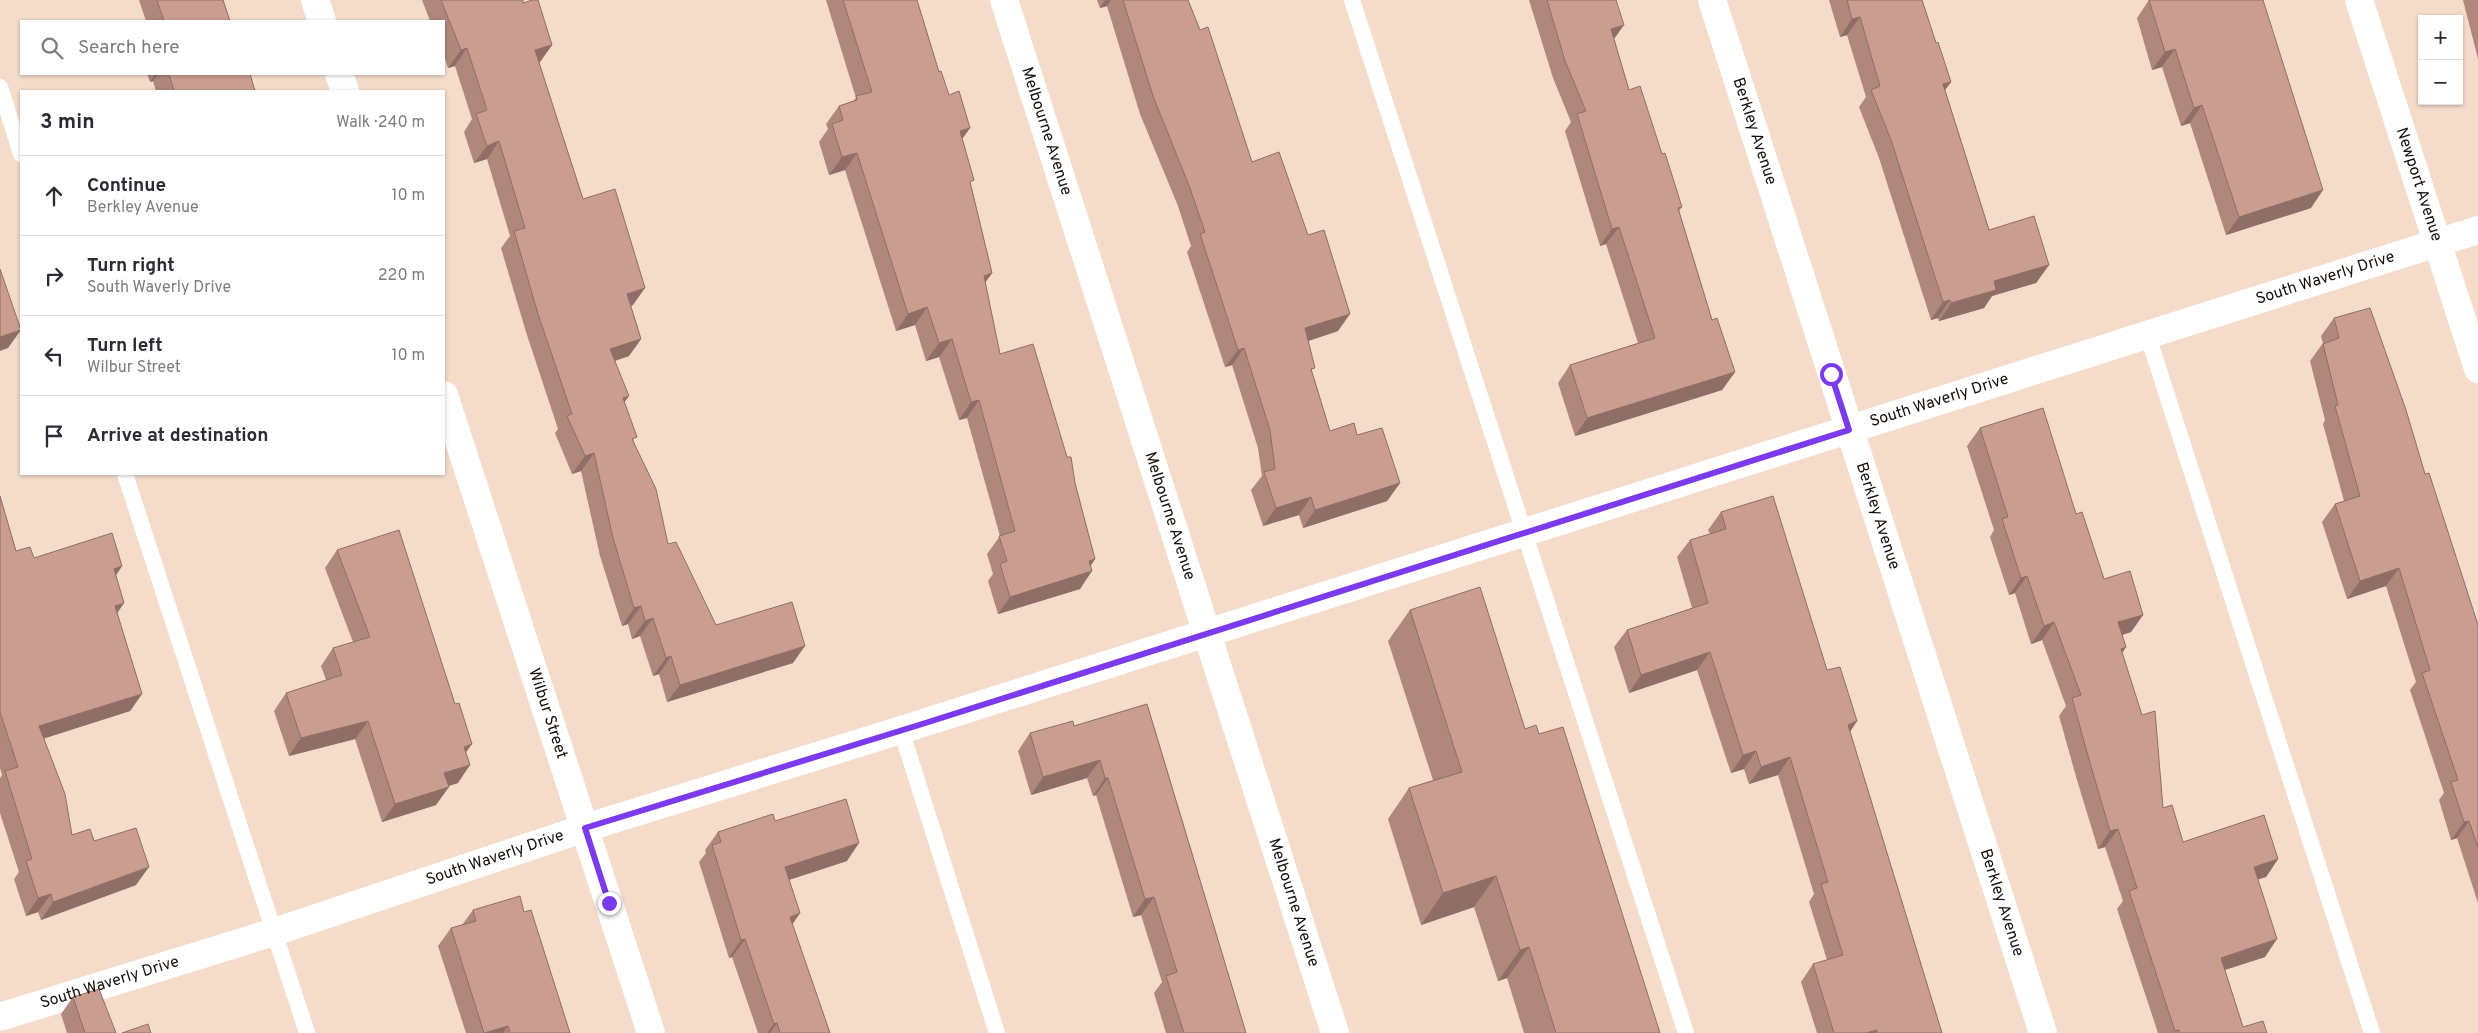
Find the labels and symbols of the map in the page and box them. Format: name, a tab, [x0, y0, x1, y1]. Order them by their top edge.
street label: Melbourne Avenue	[1016, 65, 1076, 198]
street label: Berkley Avenue	[1728, 75, 1781, 188]
street label: Newport Avenue	[2391, 125, 2446, 244]
street label: South Waverly Drive	[2254, 247, 2397, 310]
route start	[1820, 363, 1843, 386]
street label: South Waverly Drive	[1868, 369, 2011, 432]
street label: Melbourne Avenue	[1139, 449, 1199, 583]
street label: Berkley Avenue	[1851, 460, 1904, 572]
street label: Wilbur Street	[523, 666, 571, 761]
street label: South Waverly Drive	[423, 826, 567, 890]
street label: Melbourne Avenue	[1263, 836, 1323, 970]
street label: Berkley Avenue	[1975, 847, 2028, 959]
route end	[598, 892, 621, 915]
street label: South Waverly Drive	[38, 952, 182, 1014]

